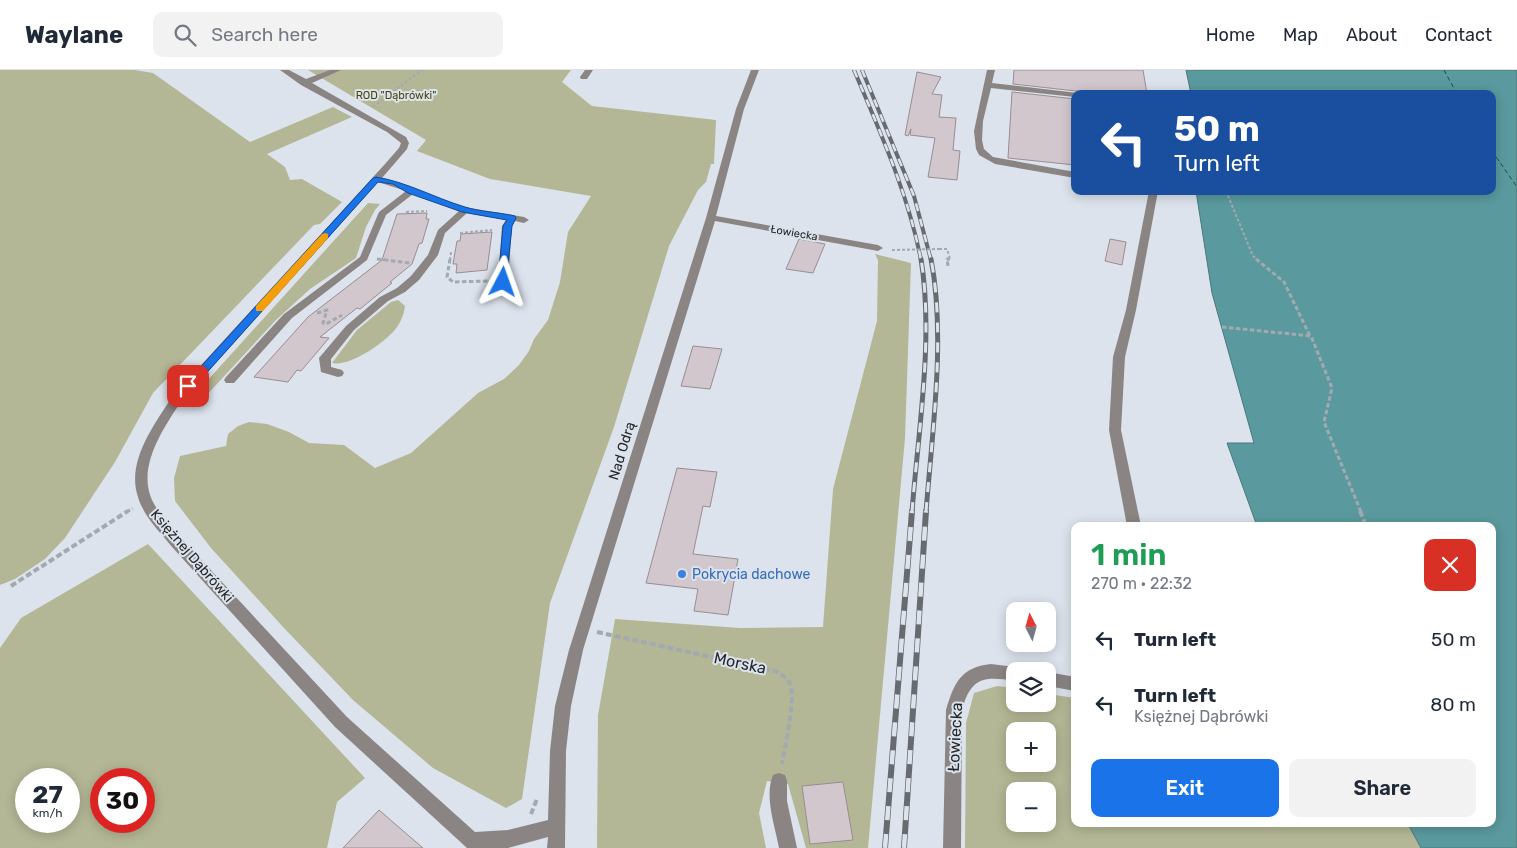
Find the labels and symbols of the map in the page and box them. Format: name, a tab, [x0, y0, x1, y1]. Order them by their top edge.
park label: ROD "Dąbrówki"	[356, 89, 436, 102]
street label: Łowiecka	[769, 222, 819, 244]
position arrow	[476, 255, 528, 307]
pin	[167, 365, 209, 407]
street label: Nad Odrą	[605, 420, 639, 482]
street label: Księżnej Dąbrówki	[147, 506, 237, 606]
place label: Pokrycia dachowe	[692, 566, 810, 583]
marker: Pokrycia dachowe	[676, 568, 688, 580]
north arrow	[1006, 602, 1056, 652]
street label: Morska	[712, 648, 768, 678]
street label: Łowiecka	[944, 702, 966, 772]
speed limit sign: 30	[90, 768, 155, 833]

